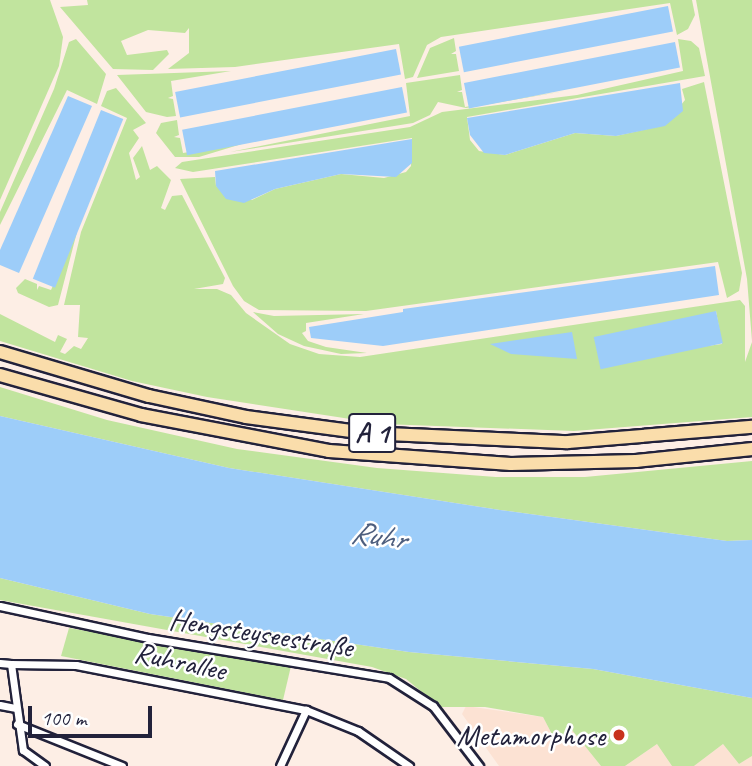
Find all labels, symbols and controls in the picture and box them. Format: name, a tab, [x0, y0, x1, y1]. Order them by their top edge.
road number: A 1	[348, 408, 396, 458]
water label: Ruhr	[348, 513, 408, 559]
street label: Hengsteyseestraße	[167, 601, 355, 665]
street label: Ruhrallee	[131, 634, 229, 688]
scale bar	[32, 692, 156, 736]
text: 100 m	[41, 705, 86, 731]
place label: Metamorphose	[456, 717, 605, 753]
marker: Metamorphose	[611, 727, 627, 743]

